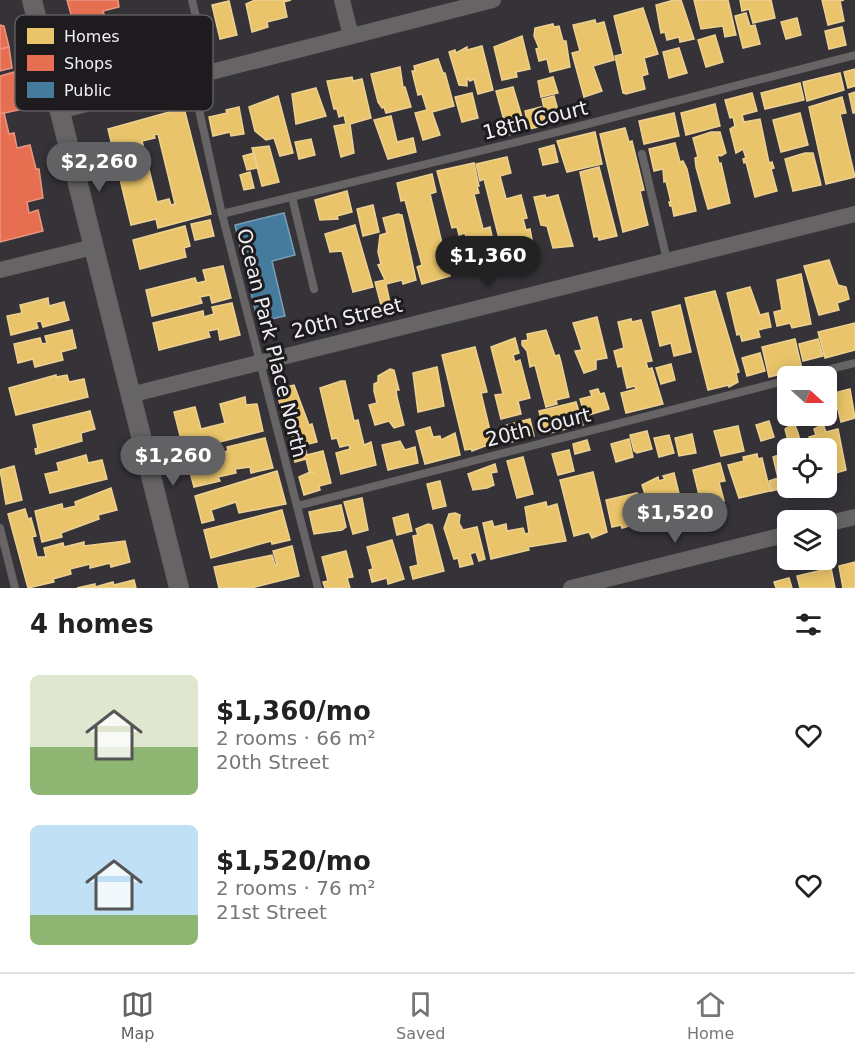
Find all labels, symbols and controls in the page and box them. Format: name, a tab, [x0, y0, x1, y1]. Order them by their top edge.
legend	[15, 15, 213, 111]
text: Homes	[64, 27, 120, 46]
text: Shops	[64, 54, 113, 73]
text: Public	[64, 81, 111, 100]
street label: 18th Court	[480, 95, 590, 145]
pin: $2,260	[50, 142, 148, 193]
text: $2,260	[60, 149, 138, 173]
street label: Ocean Park Place North	[232, 226, 312, 460]
pin: $1,360	[439, 236, 537, 287]
text: $1,360	[449, 243, 527, 267]
street label: 20th Street	[289, 293, 405, 343]
north arrow	[777, 366, 837, 426]
map controls	[777, 366, 837, 570]
street label: 20th Court	[483, 402, 593, 452]
pin: $1,260	[124, 436, 222, 487]
button: locate	[777, 438, 837, 498]
text: $1,260	[134, 443, 212, 467]
pin: $1,520	[626, 493, 724, 544]
text: $1,520	[636, 500, 714, 524]
button: layers	[777, 510, 837, 570]
icon: filters	[792, 608, 825, 641]
text: 4 homes	[30, 609, 154, 639]
text: $1,360/mo	[216, 696, 371, 726]
icon: home	[78, 699, 150, 771]
icon: heart	[792, 719, 825, 752]
text: 2 rooms · 66 m²	[216, 726, 376, 750]
text: 20th Street	[216, 750, 329, 774]
text: $1,520/mo	[216, 846, 371, 876]
icon: home	[78, 849, 150, 921]
icon: heart	[792, 869, 825, 902]
text: 2 rooms · 76 m²	[216, 876, 376, 900]
text: 21st Street	[216, 900, 327, 924]
tab: Map	[121, 988, 155, 1043]
tab: Saved	[396, 988, 445, 1043]
tab: Home	[687, 988, 734, 1043]

